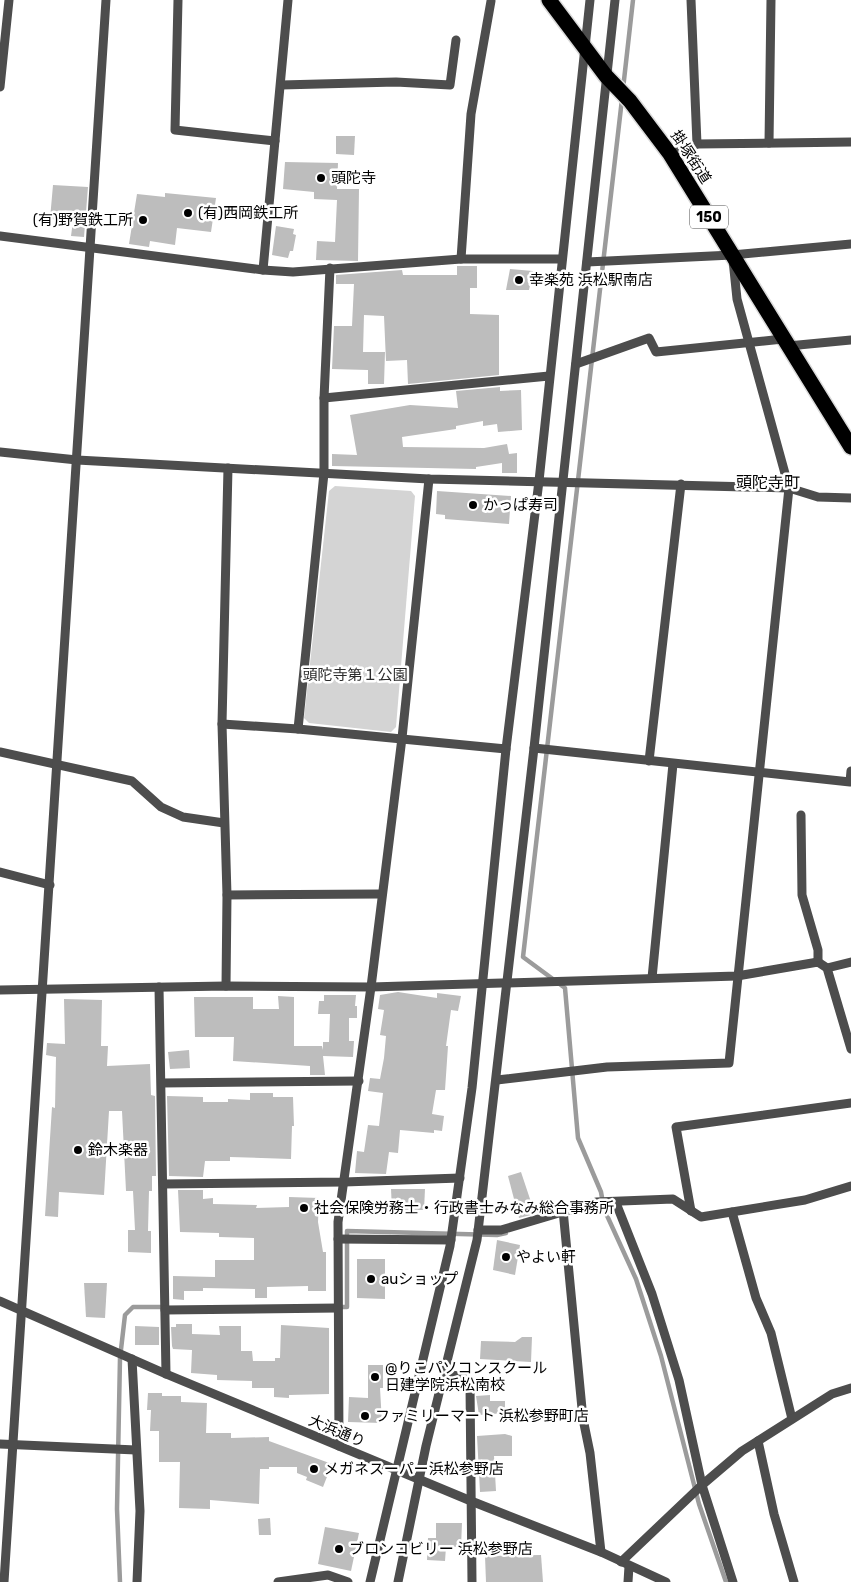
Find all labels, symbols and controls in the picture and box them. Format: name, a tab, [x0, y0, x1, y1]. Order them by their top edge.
street label: 掛塚街道	[667, 127, 715, 187]
place label: 頭陀寺	[331, 169, 376, 187]
marker: 頭陀寺	[315, 172, 327, 184]
place label: (有)西岡鉄工所	[198, 204, 298, 222]
road number: 150	[690, 206, 728, 228]
marker: (有)西岡鉄工所	[182, 207, 194, 219]
place label: (有)野賀鉄工所	[33, 211, 133, 229]
marker: (有)野賀鉄工所	[137, 214, 149, 226]
place label: 幸楽苑 浜松駅南店	[529, 271, 653, 289]
marker: 幸楽苑 浜松駅南店	[513, 274, 525, 286]
district label: 頭陀寺町	[736, 473, 800, 492]
place label: かっぱ寿司	[483, 496, 558, 514]
marker: かっぱ寿司	[467, 499, 479, 511]
park label: 頭陀寺第１公園	[302, 666, 408, 684]
place label: 鈴木楽器	[88, 1141, 148, 1159]
marker: 鈴木楽器	[72, 1144, 84, 1156]
place label: 社会保険労務士・行政書士みなみ総合事務所	[314, 1199, 614, 1217]
marker: 社会保険労務士・行政書士みなみ総合事務所	[298, 1202, 310, 1214]
place label: やよい軒	[516, 1248, 576, 1266]
marker: やよい軒	[500, 1251, 512, 1263]
place label: auショップ	[381, 1270, 458, 1288]
marker: auショップ	[365, 1273, 377, 1285]
place label: @りこパソコンスクール 日建学院浜松南校	[385, 1359, 547, 1394]
marker: @りこパソコンスクール 日建学院浜松南校	[369, 1371, 381, 1383]
place label: ファミリーマート 浜松参野町店	[375, 1407, 589, 1425]
marker: ファミリーマート 浜松参野町店	[359, 1410, 371, 1422]
street label: 大浜通り	[306, 1411, 368, 1451]
place label: メガネスーパー浜松参野店	[324, 1460, 504, 1478]
marker: メガネスーパー浜松参野店	[308, 1463, 320, 1475]
place label: ブロンコビリー 浜松参野店	[349, 1540, 533, 1558]
marker: ブロンコビリー 浜松参野店	[333, 1543, 345, 1555]

